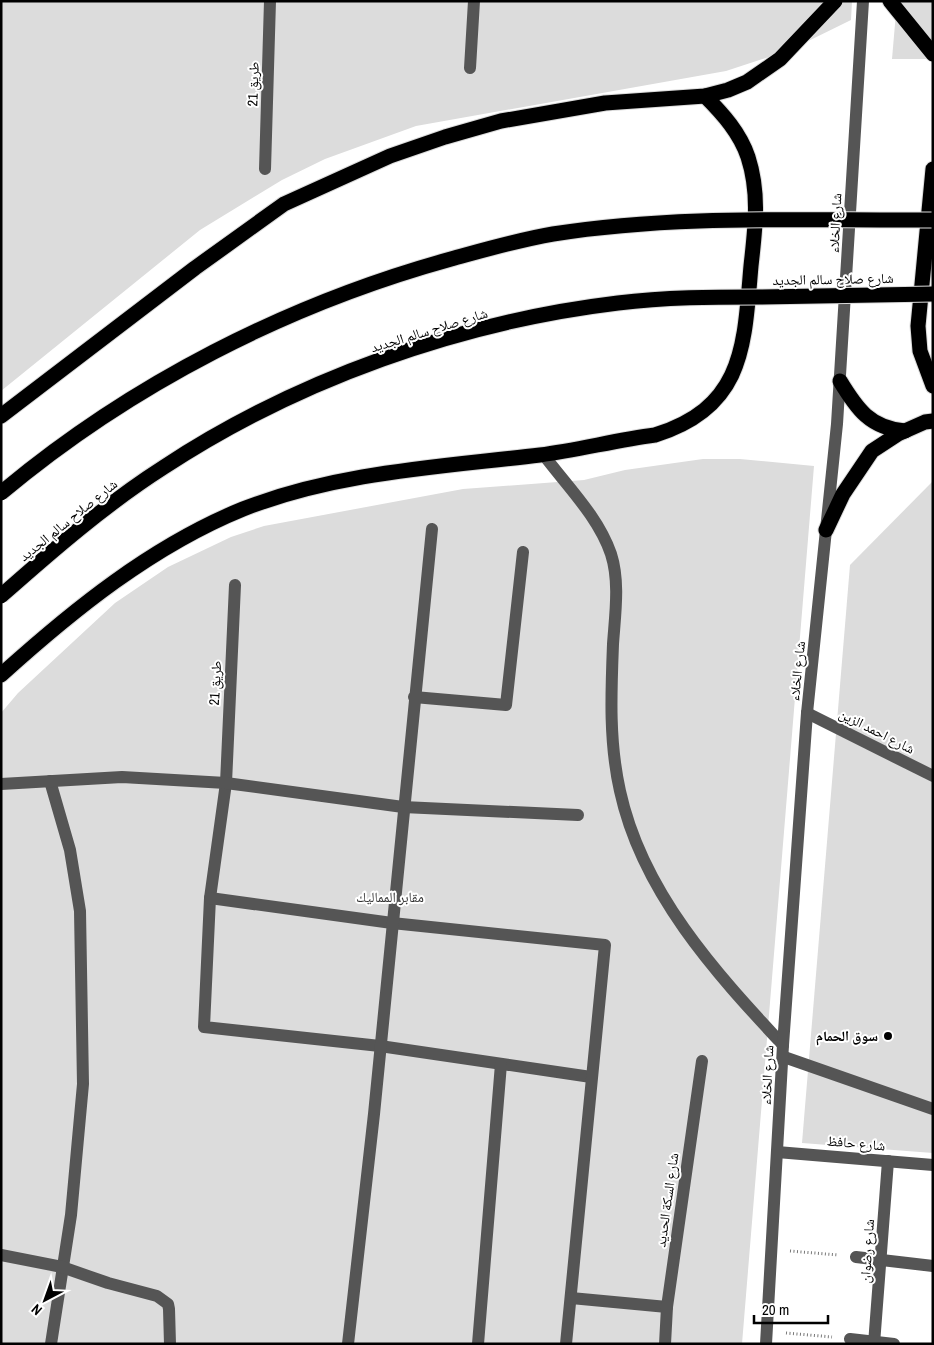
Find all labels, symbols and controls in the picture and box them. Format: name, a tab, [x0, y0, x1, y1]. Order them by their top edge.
street label: طريق 21	[243, 61, 264, 107]
street label: شارع الخلاء	[824, 193, 847, 254]
street label: شارع صلاح سالم الجديد	[772, 269, 894, 290]
street label: شارع صلاح سالم الجديد	[368, 304, 490, 357]
street label: شارع صلاح سالم الجديد	[15, 475, 121, 566]
street label: شارع الخلاء	[785, 640, 810, 702]
street label: طريق 21	[205, 660, 226, 706]
street label: شارع احمد الزين	[836, 704, 918, 759]
park label: مقابر المماليك	[356, 888, 424, 906]
place label: سوق الحمام	[816, 1027, 878, 1046]
marker: سوق الحمام	[882, 1030, 894, 1042]
street label: شارع الخلاء	[756, 1045, 779, 1106]
street label: شارع حافظ	[826, 1131, 886, 1156]
street label: شارع السكة الحديد	[651, 1152, 684, 1248]
street label: شارع رضوان	[856, 1218, 879, 1284]
north arrow	[20, 1275, 70, 1325]
scale bar	[754, 1292, 828, 1324]
text: 20 m	[762, 1299, 789, 1320]
text: N	[27, 1300, 46, 1319]

